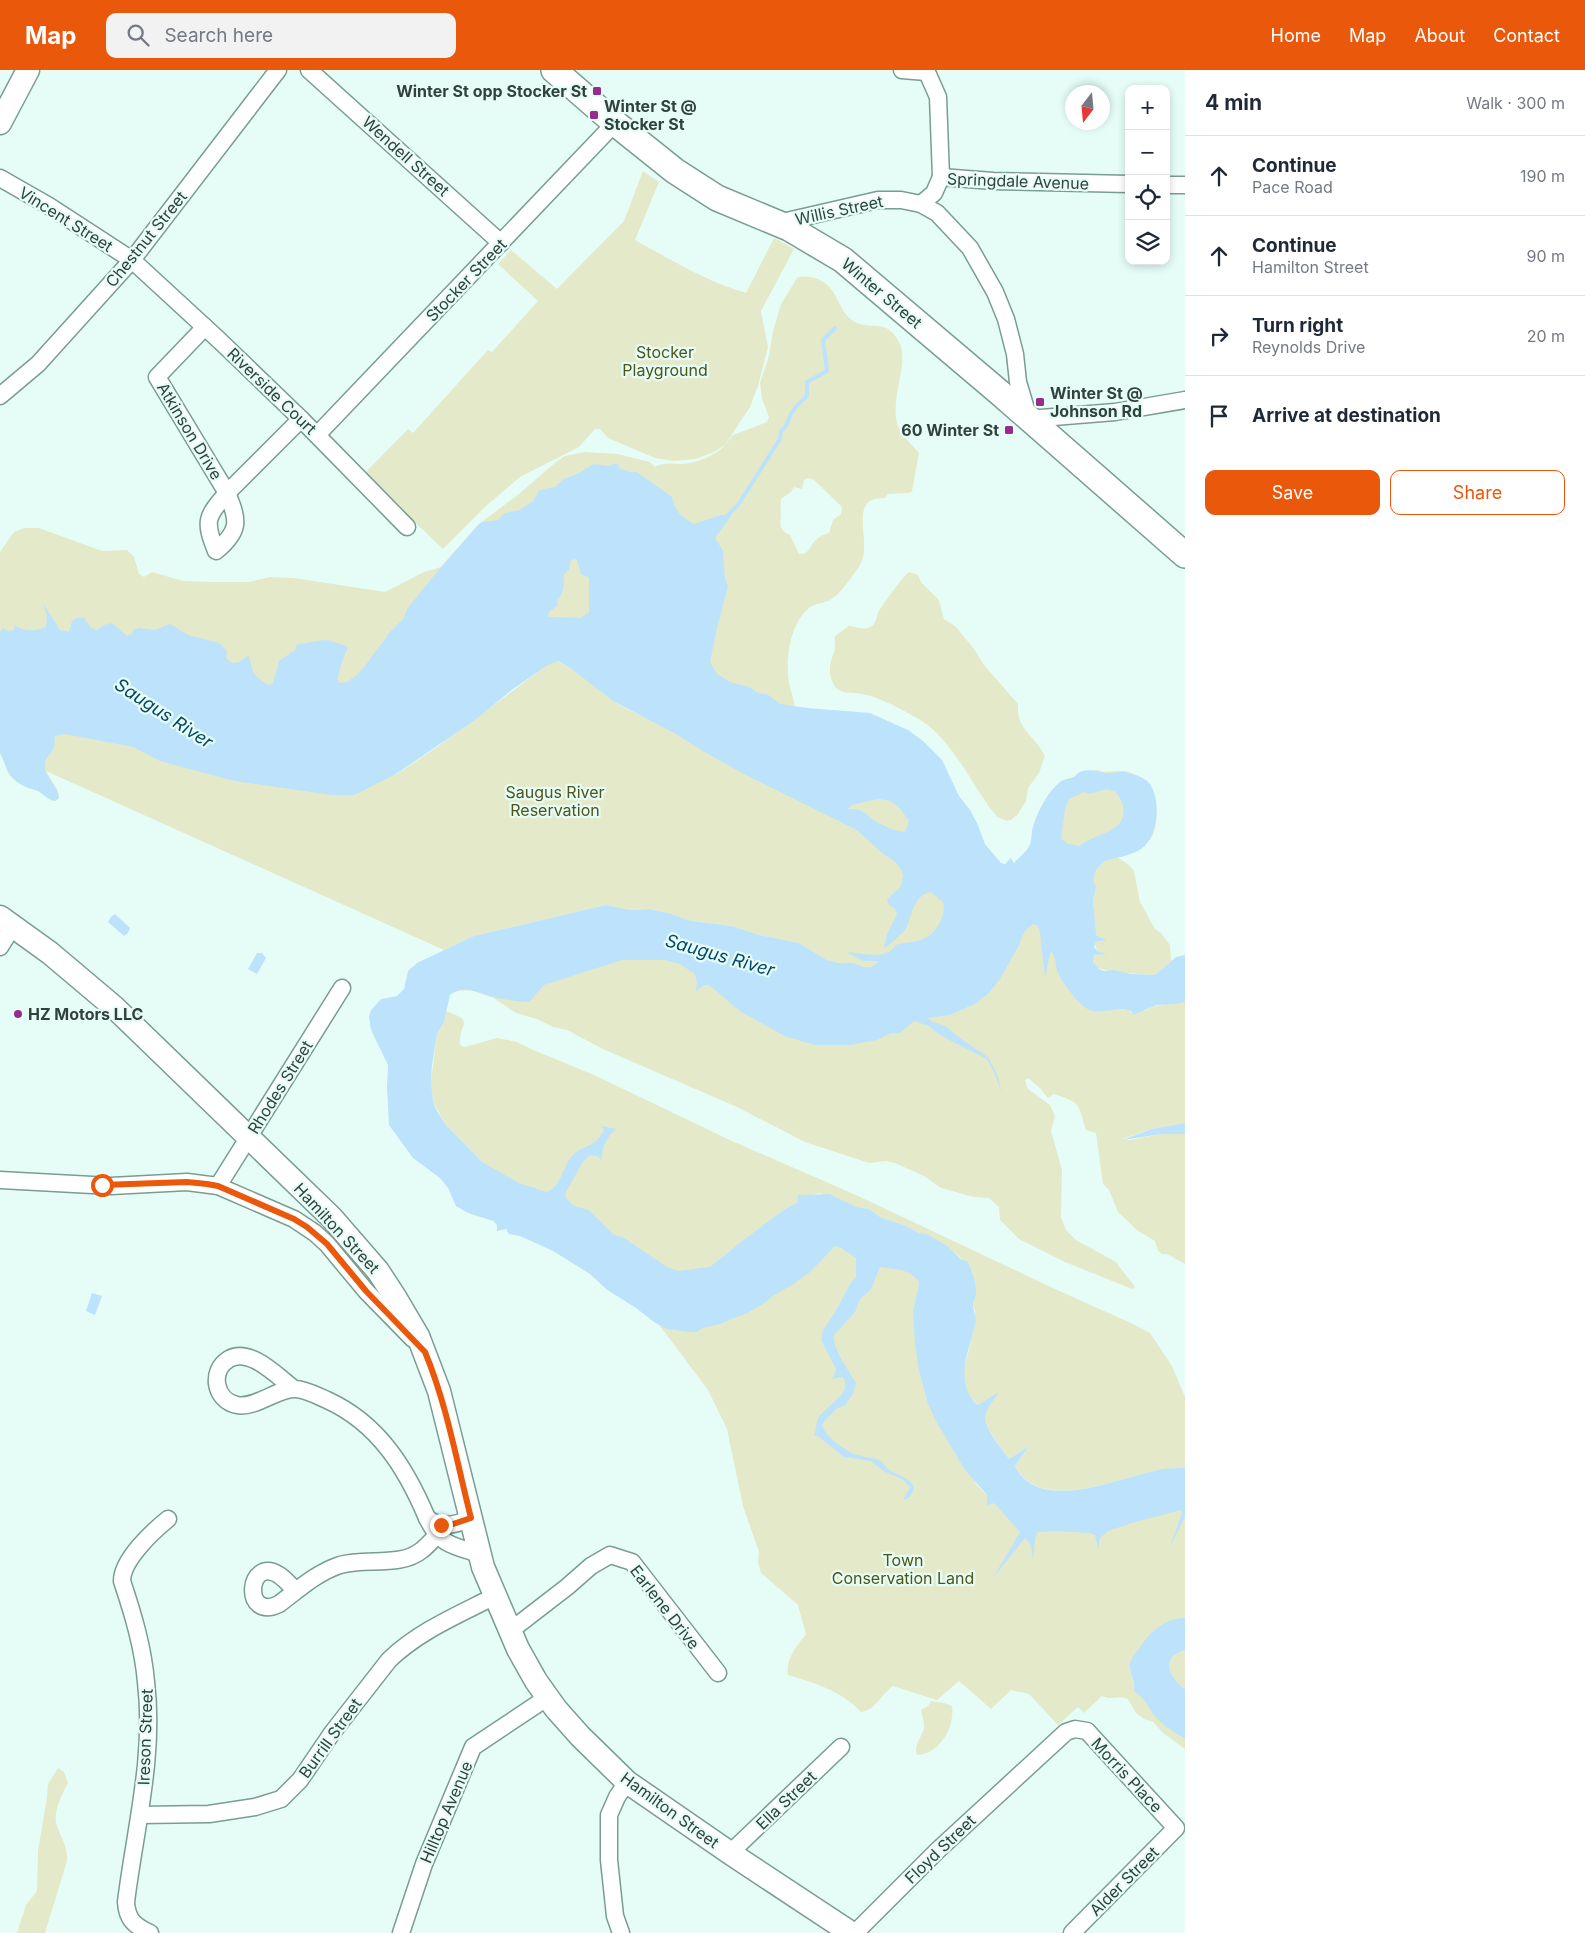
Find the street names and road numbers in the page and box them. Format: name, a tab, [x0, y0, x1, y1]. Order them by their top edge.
street label: Wendell Street	[358, 112, 454, 200]
street label: Springdale Avenue	[947, 169, 1089, 193]
street label: Vincent Street	[15, 182, 117, 256]
street label: Chestnut Street	[101, 187, 191, 291]
street label: Willis Street	[793, 191, 885, 229]
street label: Stocker Street	[421, 234, 511, 326]
street label: Winter Street	[838, 253, 926, 333]
street label: Riverside Court	[223, 343, 321, 439]
street label: Atkinson Drive	[153, 379, 227, 483]
street label: Rhodes Street	[243, 1037, 317, 1137]
street label: Hamilton Street	[290, 1179, 384, 1277]
street label: Earlene Drive	[626, 1561, 704, 1653]
street label: Ireson Street	[133, 1688, 157, 1786]
street label: Burrill Street	[294, 1694, 366, 1782]
street label: Morris Place	[1087, 1733, 1167, 1817]
street label: Hilltop Avenue	[416, 1758, 476, 1866]
street label: Ella Street	[752, 1766, 820, 1834]
street label: Hamilton Street	[617, 1768, 723, 1852]
street label: Floyd Street	[900, 1810, 980, 1888]
street label: Alder Street	[1085, 1842, 1163, 1920]

